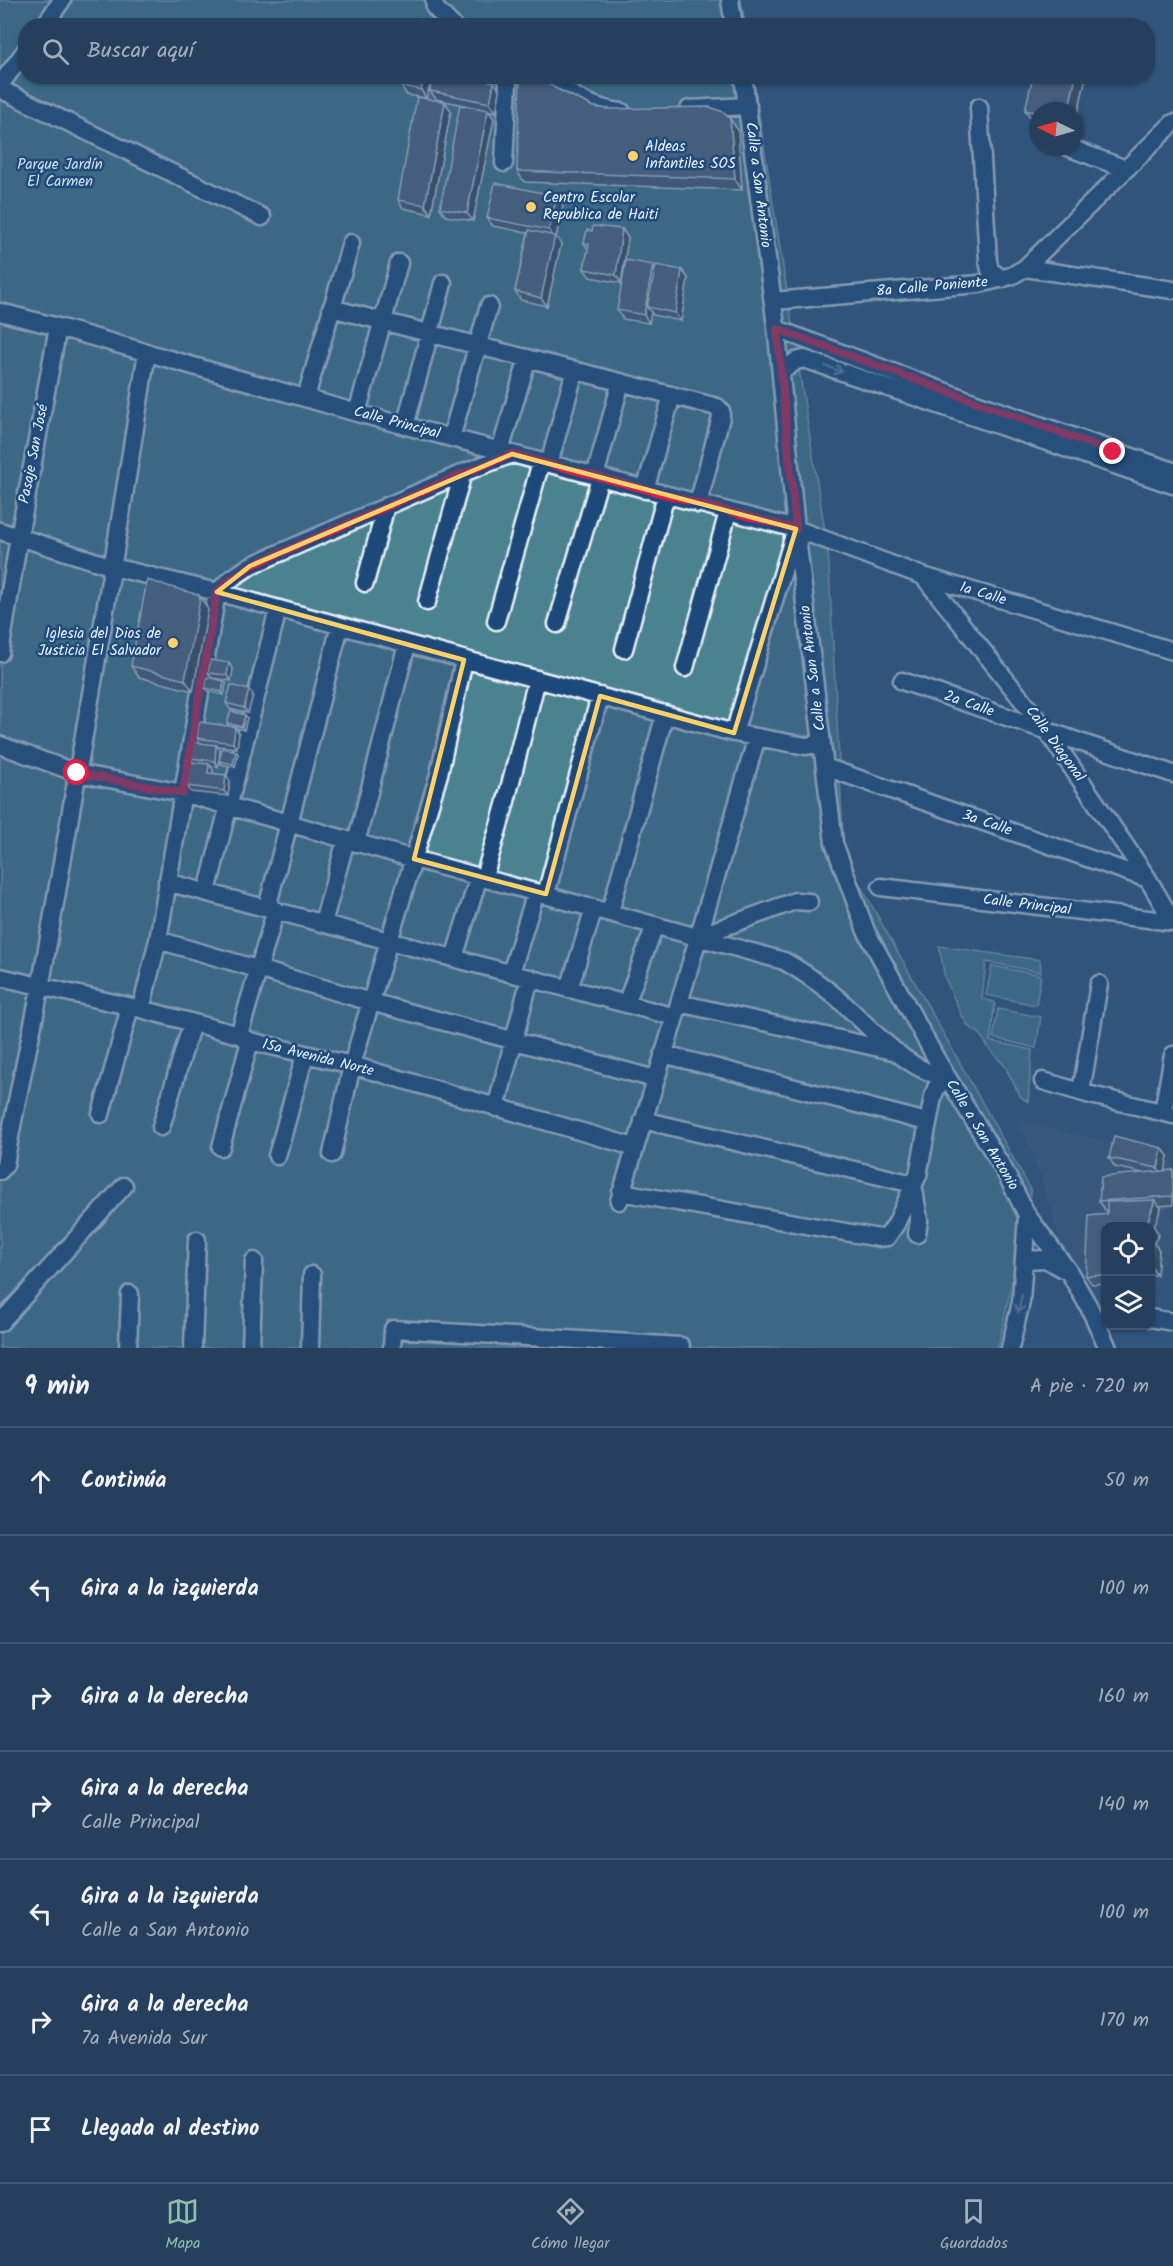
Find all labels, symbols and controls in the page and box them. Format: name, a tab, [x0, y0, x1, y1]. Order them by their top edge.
search box	[18, 18, 1155, 84]
text: Buscar aquí	[87, 34, 194, 69]
icon: search	[39, 35, 72, 68]
north arrow	[1029, 102, 1083, 156]
street label: Calle a San Antonio	[738, 121, 778, 249]
place label: Aldeas Infantiles SOS	[645, 135, 736, 176]
marker: Aldeas Infantiles SOS	[626, 149, 640, 163]
park label: Parque Jardín El Carmen	[17, 153, 103, 194]
place label: Centro Escolar Republica de Haiti	[543, 186, 659, 227]
marker: Centro Escolar Republica de Haiti	[524, 200, 538, 214]
street label: 8a Calle Poniente	[875, 270, 989, 304]
one-way arrow	[824, 364, 843, 375]
street label: Calle Principal	[351, 400, 443, 446]
street label: Pasaje San José	[13, 401, 56, 506]
route end	[1099, 438, 1125, 464]
street label: 1a Calle	[957, 576, 1010, 613]
street label: Calle a San Antonio	[793, 604, 833, 732]
place label: Iglesia del Dios de Justicia El Salvador	[38, 622, 162, 663]
marker: Iglesia del Dios de Justicia El Salvador	[166, 636, 180, 650]
street label: 2a Calle	[941, 684, 998, 724]
street label: Calle Diagonal	[1019, 701, 1091, 787]
route start	[63, 759, 89, 785]
street label: 3a Calle	[959, 803, 1016, 843]
street label: Calle Principal	[981, 888, 1073, 922]
street label: 15a Avenida Norte	[260, 1032, 377, 1084]
street label: Calle a San Antonio	[939, 1075, 1025, 1195]
map controls	[1101, 1222, 1155, 1330]
button: locate	[1101, 1222, 1155, 1276]
button: layers	[1101, 1276, 1155, 1330]
one-way arrow	[1014, 1294, 1025, 1314]
text: 9 min	[24, 1366, 90, 1408]
text: A pie · 720 m	[1030, 1371, 1149, 1403]
text: Continúa	[81, 1464, 166, 1499]
icon: ahead	[24, 1465, 57, 1498]
text: 50 m	[1104, 1465, 1149, 1497]
text: Gira a la izquierda	[81, 1572, 259, 1607]
icon: left	[24, 1573, 57, 1606]
text: 100 m	[1099, 1573, 1149, 1605]
text: Gira a la derecha	[81, 1680, 248, 1715]
icon: right	[24, 1681, 57, 1714]
text: 160 m	[1098, 1681, 1149, 1713]
text: Gira a la derecha	[81, 1772, 248, 1807]
icon: right	[24, 1789, 57, 1822]
text: 140 m	[1098, 1789, 1149, 1821]
text: Calle Principal	[81, 1807, 200, 1839]
text: Gira a la izquierda	[81, 1880, 259, 1915]
icon: left	[24, 1897, 57, 1930]
text: 100 m	[1099, 1897, 1149, 1929]
text: Calle a San Antonio	[81, 1915, 249, 1947]
text: Gira a la derecha	[81, 1988, 248, 2023]
icon: right	[24, 2005, 57, 2038]
text: 170 m	[1100, 2005, 1149, 2037]
text: 7a Avenida Sur	[81, 2023, 207, 2055]
text: Llegada al destino	[81, 2112, 259, 2147]
icon: arrive	[24, 2113, 57, 2146]
tab: Mapa	[165, 2195, 200, 2256]
tab: Cómo llegar	[531, 2195, 610, 2256]
tab: Guardados	[940, 2195, 1008, 2256]

